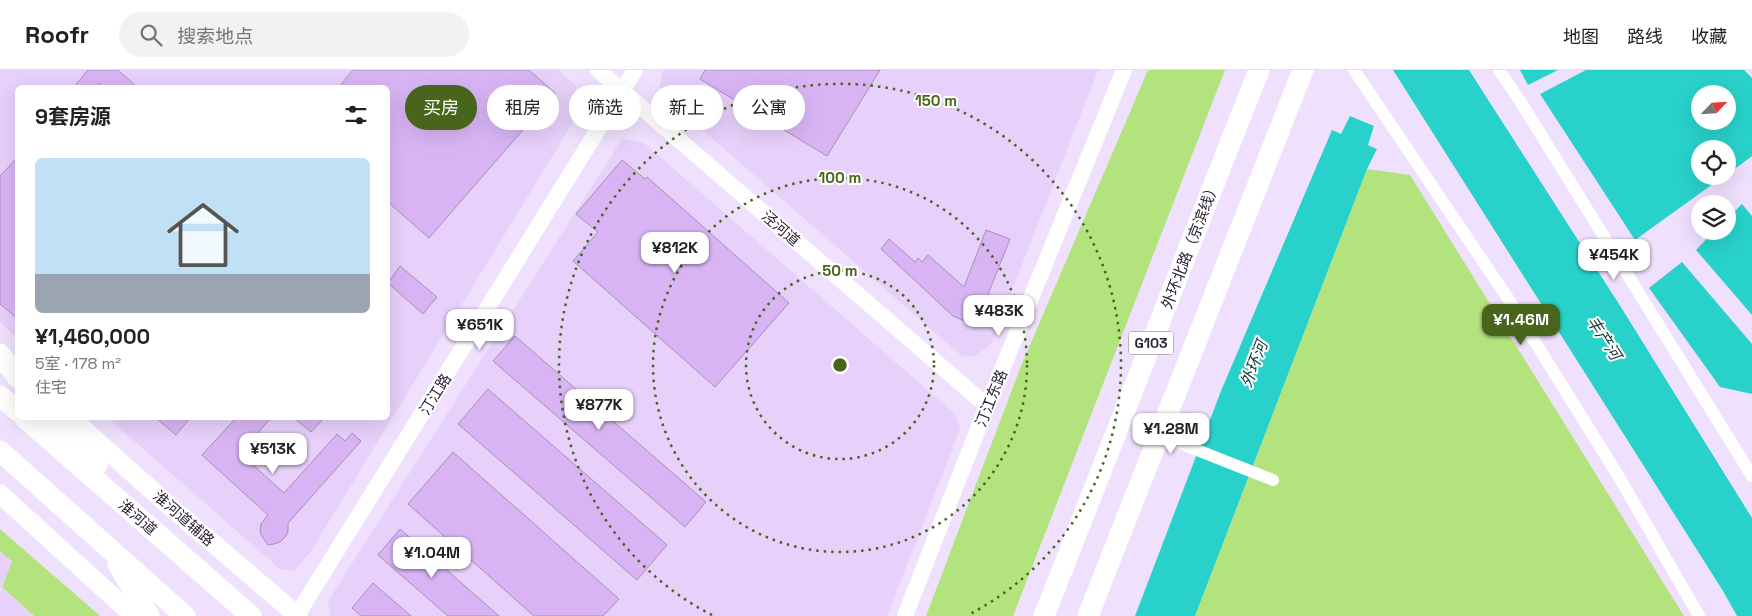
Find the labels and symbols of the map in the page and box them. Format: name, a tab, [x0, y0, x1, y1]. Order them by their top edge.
north arrow	[1691, 85, 1736, 130]
text: 150 m	[915, 91, 957, 110]
text: 100 m	[819, 168, 861, 187]
street label: 外环北路（京滨线）	[1157, 179, 1223, 311]
street label: 泾河道	[758, 206, 804, 250]
pin: ¥812K	[640, 232, 710, 274]
pin: ¥454K	[1579, 238, 1649, 281]
text: 50 m	[822, 261, 858, 280]
pin: ¥483K	[964, 294, 1034, 337]
pin: ¥1.46M	[1480, 304, 1562, 346]
pin: ¥651K	[445, 308, 515, 351]
water label: 丰产河	[1582, 312, 1628, 366]
road number: G103	[1128, 332, 1174, 354]
water label: 外环河	[1236, 335, 1273, 390]
centre of rings	[831, 356, 849, 374]
street label: 汀江东路	[971, 367, 1011, 429]
street label: 汀江路	[415, 370, 455, 418]
pin: ¥877K	[564, 388, 634, 431]
pin: ¥1.28M	[1130, 412, 1212, 455]
pin: ¥513K	[238, 432, 308, 475]
street label: 淮河道辅路	[149, 486, 219, 550]
street label: 淮河道	[115, 495, 161, 539]
pin: ¥1.04M	[391, 536, 473, 579]

